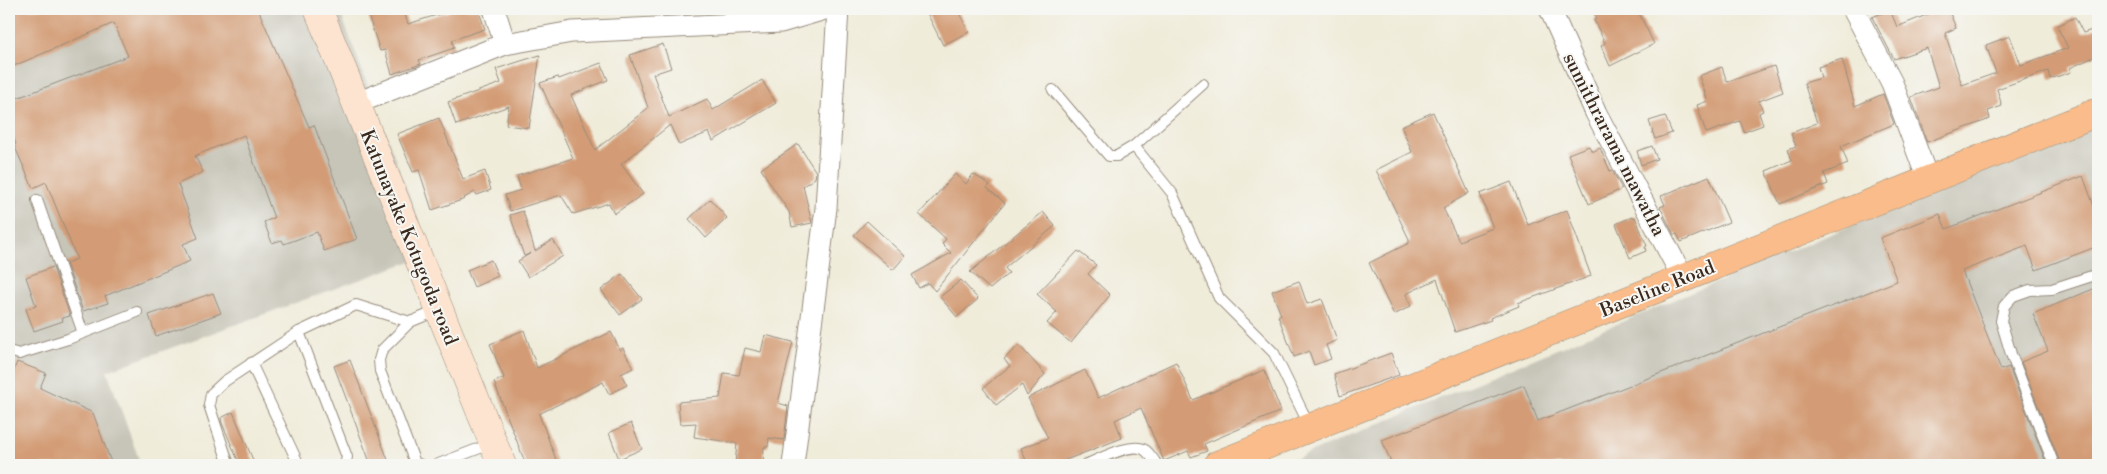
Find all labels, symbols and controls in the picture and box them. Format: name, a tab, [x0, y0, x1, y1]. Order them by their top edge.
street label: sumithrarama mawatha	[1557, 49, 1671, 241]
street label: Katunayake Kotugoda road	[355, 126, 463, 349]
street label: Baseline Road	[1596, 255, 1718, 323]

